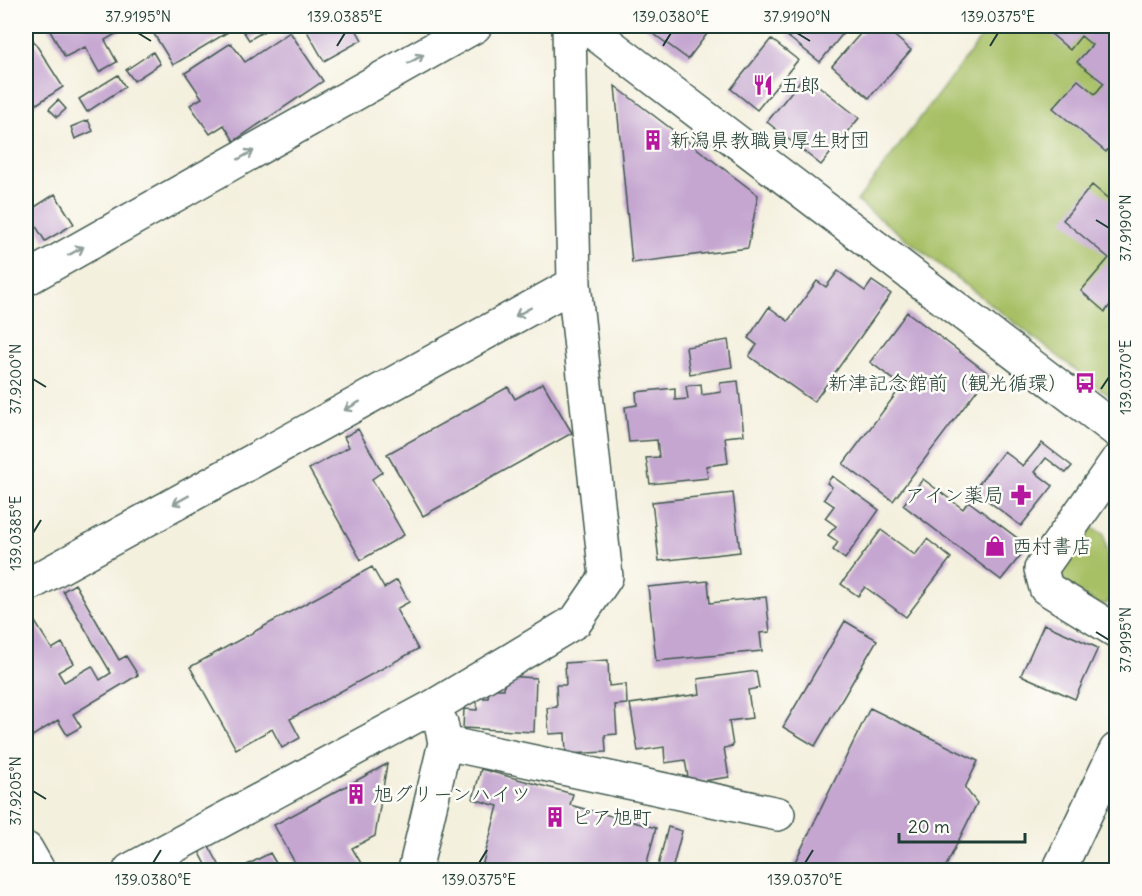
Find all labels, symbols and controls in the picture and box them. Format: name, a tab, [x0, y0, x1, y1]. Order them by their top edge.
text: 37.9195°N	[105, 7, 171, 26]
text: 139.0385°E	[307, 7, 383, 26]
text: 139.0380°E	[633, 7, 709, 26]
text: 37.9190°N	[763, 7, 831, 26]
text: 139.0375°E	[961, 7, 1035, 26]
one-way arrow	[407, 53, 424, 65]
place label: 五郎	[780, 72, 820, 97]
restaurant icon: 五郎	[751, 73, 775, 97]
place label: 新潟県教職員厚生財団	[670, 127, 870, 152]
building icon: 新潟県教職員厚生財団	[641, 128, 665, 152]
one-way arrow	[237, 149, 254, 161]
text: 37.9190°N	[1116, 194, 1135, 262]
one-way arrow	[67, 245, 85, 256]
one-way arrow	[514, 307, 532, 318]
text: 139.0370°E	[1116, 339, 1135, 415]
text: 37.9200°N	[6, 344, 25, 414]
place label: 新津記念館前（観光循環）	[828, 370, 1068, 395]
bus stop icon: 新津記念館前（観光循環）	[1073, 371, 1097, 395]
one-way arrow	[344, 400, 361, 412]
place label: アイン薬局	[905, 482, 1004, 507]
pharmacy icon: アイン薬局	[1009, 483, 1033, 507]
one-way arrow	[173, 494, 190, 506]
text: 139.0385°E	[6, 495, 25, 571]
place label: 西村書店	[1012, 533, 1092, 558]
shop icon: 西村書店	[983, 534, 1007, 558]
text: 37.9195°N	[1116, 607, 1135, 673]
text: 37.9205°N	[6, 756, 25, 826]
place label: 旭グリーンハイツ	[373, 781, 531, 806]
building icon: 旭グリーンハイツ	[344, 782, 368, 806]
place label: ピア旭町	[572, 804, 652, 829]
building icon: ピア旭町	[543, 805, 567, 829]
scale bar	[899, 806, 1025, 844]
text: 20 m	[908, 815, 950, 838]
text: 139.0380°E	[115, 870, 191, 889]
text: 139.0375°E	[442, 870, 516, 889]
text: 139.0370°E	[767, 870, 843, 889]

